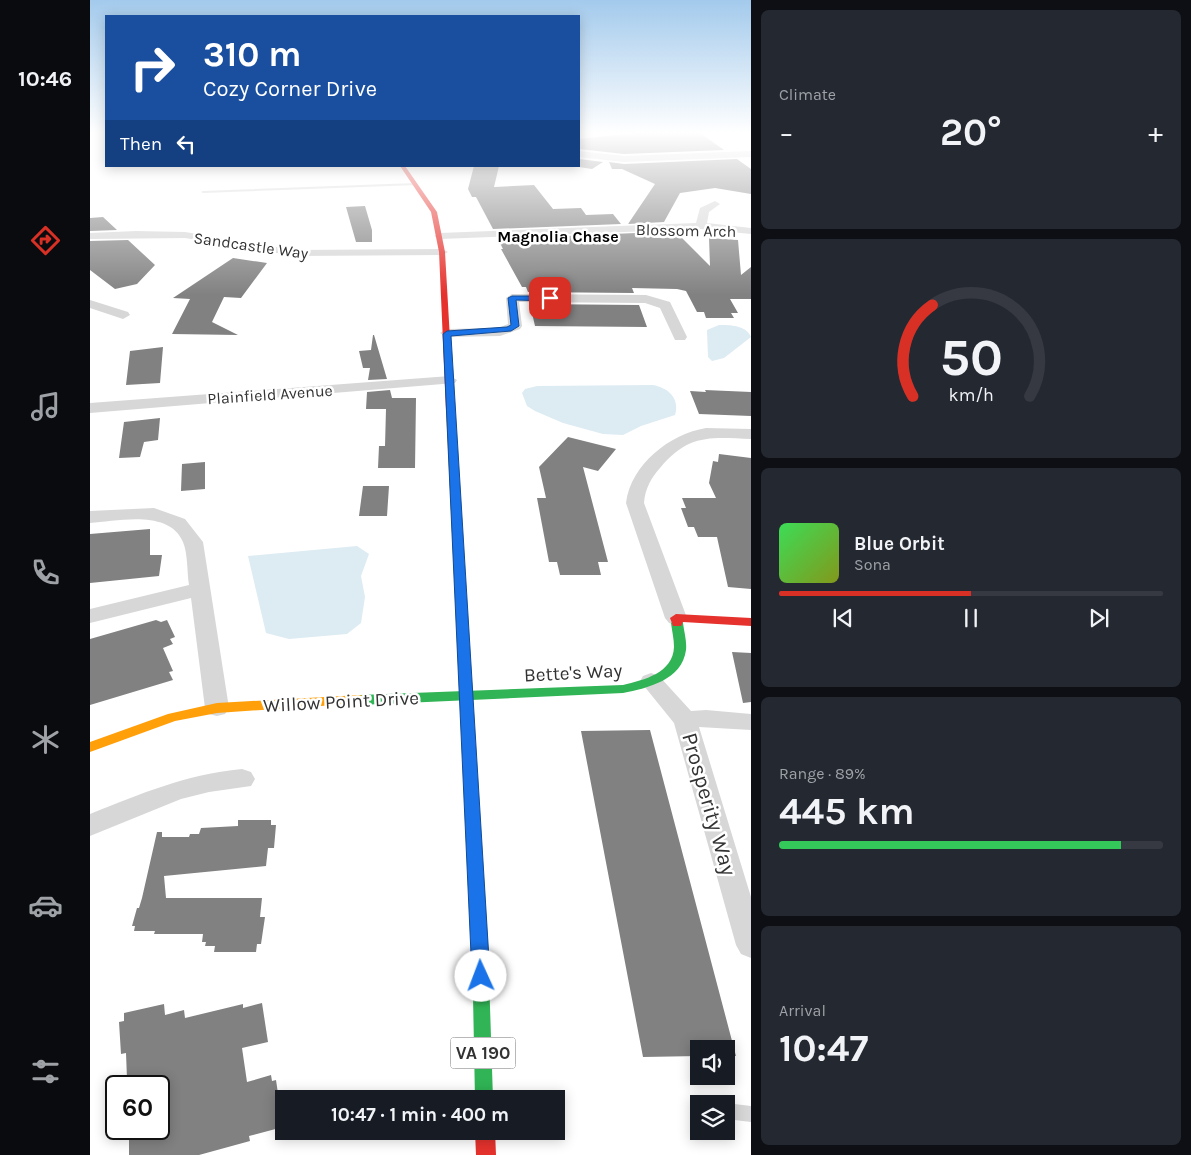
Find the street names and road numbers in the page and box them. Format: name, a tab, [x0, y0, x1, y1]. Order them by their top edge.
street label: Blossom Arch	[636, 220, 736, 241]
street label: Sandcastle Way	[192, 228, 310, 263]
street label: Plainfield Avenue	[207, 381, 333, 408]
street label: Bette's Way	[523, 659, 623, 687]
street label: Willow Point Drive	[263, 687, 420, 717]
street label: Prosperity Way	[676, 730, 742, 879]
road number: VA 190	[450, 1038, 516, 1068]

